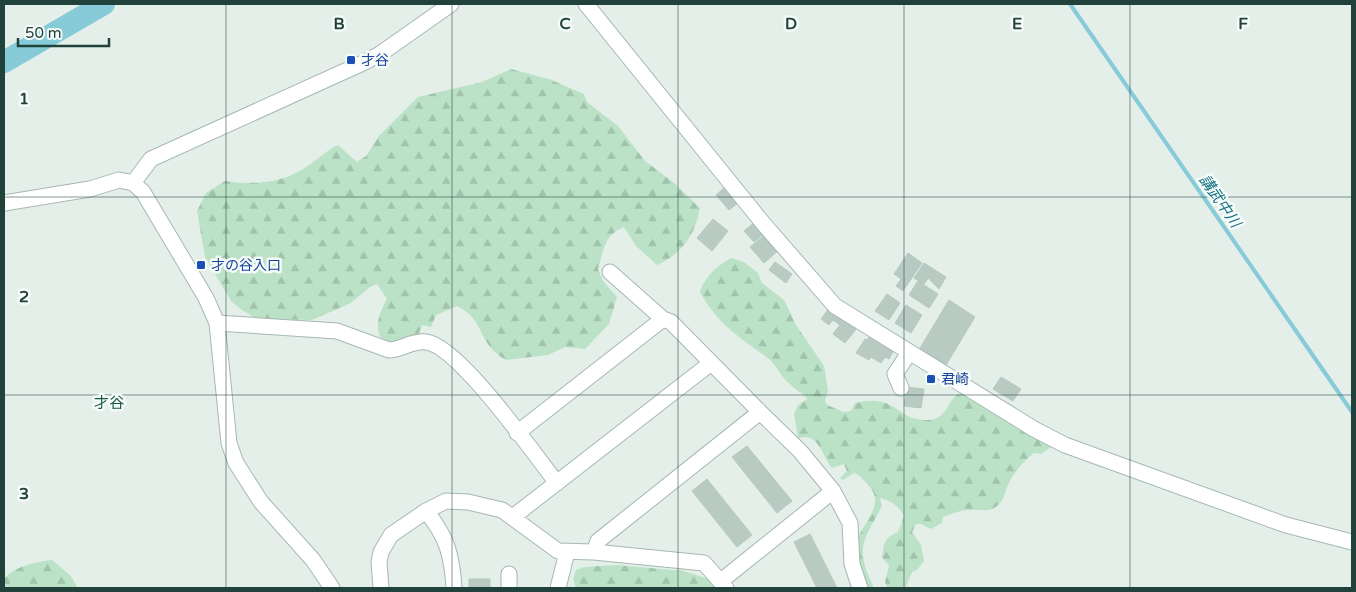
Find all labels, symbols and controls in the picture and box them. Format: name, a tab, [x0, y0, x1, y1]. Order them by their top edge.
text: B	[333, 14, 345, 34]
text: C	[559, 14, 571, 34]
text: D	[785, 14, 797, 34]
text: E	[1012, 14, 1022, 34]
text: F	[1238, 14, 1248, 34]
scale bar	[18, 15, 109, 47]
text: 50 m	[25, 24, 62, 42]
place label: 才谷	[361, 52, 389, 69]
marker: 才谷	[345, 54, 357, 66]
text: 1	[19, 89, 29, 109]
water label: 講武中川	[1195, 171, 1246, 232]
place label: 才の谷入口	[211, 257, 281, 274]
marker: 才の谷入口	[195, 259, 207, 271]
text: 2	[19, 287, 29, 307]
place label: 君崎	[941, 371, 969, 388]
marker: 君崎	[925, 373, 937, 385]
district label: 才谷	[94, 394, 124, 412]
text: 3	[19, 484, 29, 504]

